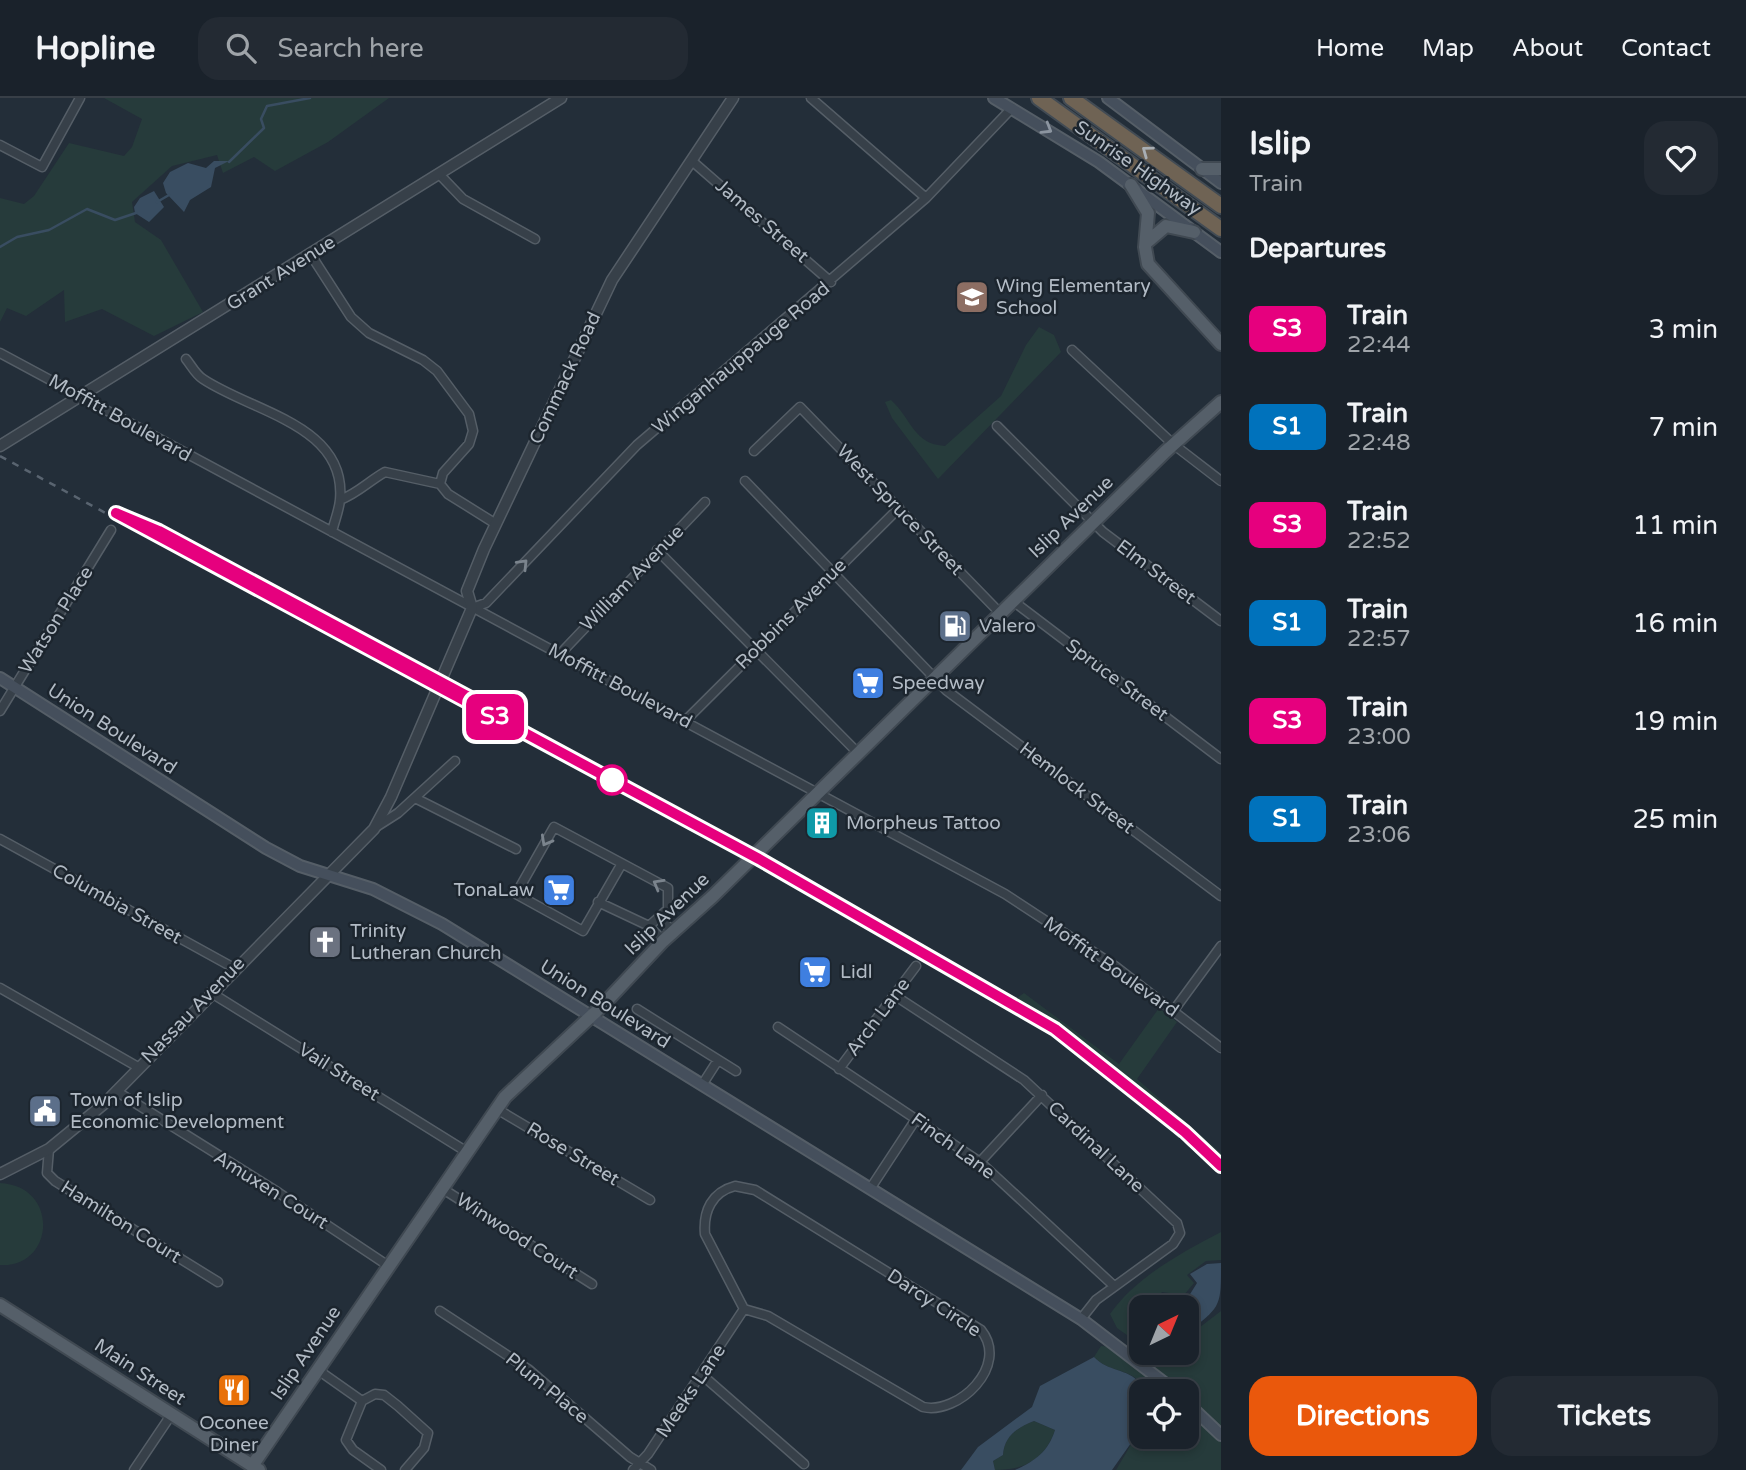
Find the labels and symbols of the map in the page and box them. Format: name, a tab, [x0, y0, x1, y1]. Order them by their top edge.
street label: Sunrise Highway	[1070, 116, 1206, 220]
one-way arrow	[1040, 121, 1053, 134]
one-way arrow	[1142, 147, 1155, 159]
street label: James Street	[711, 175, 813, 267]
street label: Grant Avenue	[223, 231, 339, 315]
place label: Wing Elementary School	[996, 275, 1151, 319]
street label: Winganhauppauge Road	[648, 277, 834, 439]
school or university icon: Wing Elementary School	[953, 278, 991, 316]
street label: Commack Road	[525, 308, 605, 448]
street label: Moffitt Boulevard	[45, 370, 195, 466]
street label: West Spruce Street	[832, 440, 968, 580]
street label: Islip Avenue	[1024, 471, 1118, 563]
street label: William Avenue	[576, 520, 688, 636]
street label: Elm Street	[1112, 535, 1200, 609]
street label: Robbins Avenue	[731, 554, 851, 674]
one-way arrow	[514, 559, 527, 572]
street label: Watson Place	[14, 562, 98, 678]
fuel station icon: Valero	[936, 607, 974, 645]
place label: Valero	[979, 615, 1036, 637]
street label: Spruce Street	[1061, 634, 1173, 726]
street label: Moffitt Boulevard	[544, 639, 696, 733]
supermarket icon: Speedway	[849, 664, 887, 702]
place label: Speedway	[892, 672, 985, 694]
street label: Union Boulevard	[43, 679, 181, 779]
line badge: S3	[463, 694, 526, 740]
street label: Hemlock Street	[1015, 738, 1139, 838]
unlabelled marker	[597, 765, 627, 795]
building icon: Morpheus Tattoo	[803, 804, 841, 842]
place label: Morpheus Tattoo	[846, 812, 1001, 834]
one-way arrow	[541, 834, 554, 847]
street label: Columbia Street	[48, 859, 186, 949]
street label: Islip Avenue	[620, 868, 714, 960]
supermarket icon: TonaLaw	[540, 871, 578, 909]
place label: TonaLaw	[454, 879, 534, 901]
one-way arrow	[653, 879, 666, 892]
street label: Moffitt Boulevard	[1039, 912, 1183, 1022]
place label: Trinity Lutheran Church	[350, 920, 502, 964]
church icon: Trinity Lutheran Church	[306, 923, 344, 961]
street label: Nassau Avenue	[137, 952, 249, 1068]
supermarket icon: Lidl	[796, 953, 834, 991]
street label: Union Boulevard	[536, 955, 674, 1053]
place label: Lidl	[840, 961, 872, 983]
street label: Arch Lane	[842, 974, 914, 1060]
street label: Vail Street	[294, 1038, 384, 1106]
place label: Town of Islip Economic Development	[70, 1089, 284, 1133]
public building icon: Town of Islip Economic Development	[26, 1092, 64, 1130]
street label: Cardinal Lane	[1043, 1097, 1149, 1197]
street label: Finch Lane	[907, 1108, 999, 1184]
street label: Rose Street	[523, 1118, 623, 1190]
street label: Amuxen Court	[210, 1146, 332, 1234]
street label: Hamilton Court	[57, 1176, 185, 1268]
street label: Winwood Court	[452, 1188, 582, 1284]
street label: Darcy Circle	[883, 1264, 985, 1342]
north arrow	[1129, 1295, 1199, 1365]
street label: Islip Avenue	[266, 1302, 346, 1404]
street label: Main Street	[90, 1334, 190, 1410]
street label: Meeks Lane	[652, 1340, 730, 1442]
street label: Plum Place	[501, 1348, 593, 1428]
restaurant icon: Oconee Diner	[215, 1371, 253, 1409]
place label: Oconee Diner	[199, 1412, 269, 1456]

